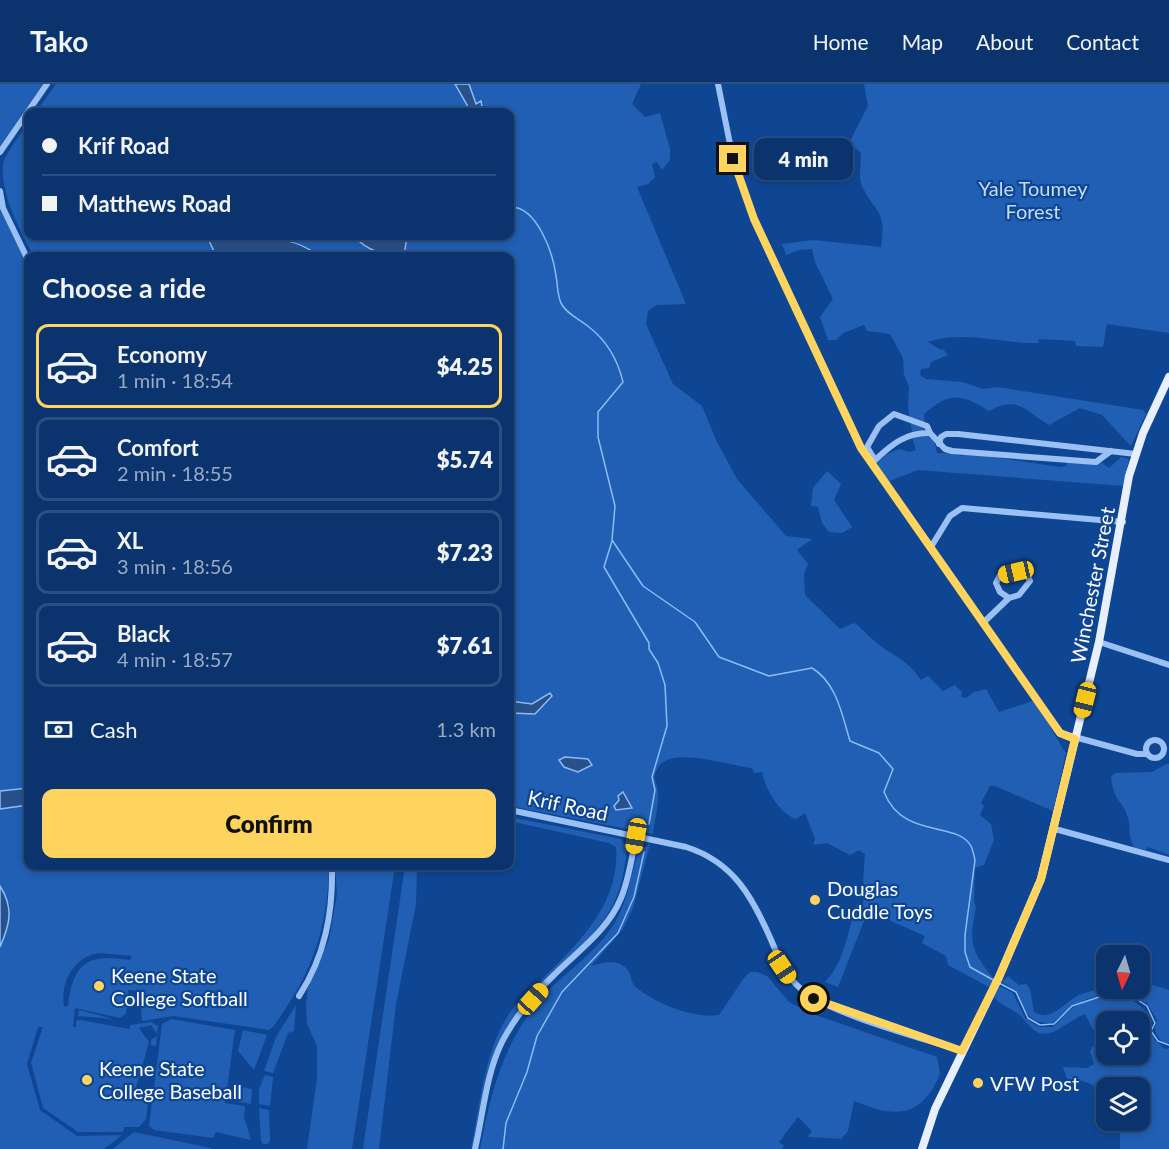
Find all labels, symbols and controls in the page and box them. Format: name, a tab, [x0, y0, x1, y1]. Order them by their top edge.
text: Tako	[30, 24, 88, 58]
text: Home	[813, 29, 869, 54]
text: Map	[902, 29, 943, 54]
text: About	[976, 29, 1033, 54]
text: Contact	[1066, 29, 1139, 54]
text: Krif Road	[78, 132, 169, 159]
callout: 4 min	[754, 138, 853, 180]
route end	[719, 145, 746, 172]
text: 4 min	[779, 147, 828, 171]
park label: Yale Toumey Forest	[979, 176, 1088, 223]
text: Matthews Road	[78, 190, 231, 217]
text: Choose a ride	[42, 271, 206, 304]
icon: car	[45, 339, 99, 393]
text: Economy	[117, 341, 207, 368]
text: $4.25	[437, 353, 493, 380]
text: 1 min · 18:54	[117, 368, 233, 392]
icon: car	[45, 432, 99, 486]
text: Comfort	[117, 434, 199, 461]
text: $5.74	[437, 446, 493, 473]
text: 2 min · 18:55	[117, 461, 233, 485]
street label: Winchester Street	[1065, 505, 1119, 665]
icon: car	[45, 525, 99, 579]
text: XL	[117, 527, 143, 554]
text: $7.23	[437, 539, 493, 566]
text: 3 min · 18:56	[117, 554, 233, 578]
car	[996, 559, 1036, 585]
icon: car	[45, 618, 99, 672]
text: Black	[117, 620, 170, 647]
text: $7.61	[437, 632, 493, 659]
text: 4 min · 18:57	[117, 647, 233, 671]
car	[1072, 680, 1098, 720]
icon: cash	[42, 713, 75, 746]
text: Cash	[90, 716, 137, 743]
text: 1.3 km	[436, 717, 496, 741]
street label: Krif Road	[526, 785, 610, 825]
button: Confirm	[42, 789, 496, 858]
car	[624, 817, 648, 855]
place label: Douglas Cuddle Toys	[827, 876, 933, 923]
marker: Douglas Cuddle Toys	[808, 893, 822, 907]
north arrow	[1096, 945, 1150, 999]
map controls	[1096, 945, 1150, 1131]
car	[764, 947, 800, 987]
place label: Keene State College Softball	[111, 963, 248, 1010]
marker: Keene State College Softball	[92, 979, 106, 993]
car	[514, 980, 552, 1018]
route start	[800, 985, 827, 1012]
button: locate	[1096, 1011, 1150, 1065]
place label: Keene State College Baseball	[99, 1056, 242, 1103]
place label: VFW Post	[990, 1071, 1079, 1095]
marker: Keene State College Baseball	[80, 1073, 94, 1087]
marker: VFW Post	[971, 1076, 985, 1090]
button: layers	[1096, 1077, 1150, 1131]

